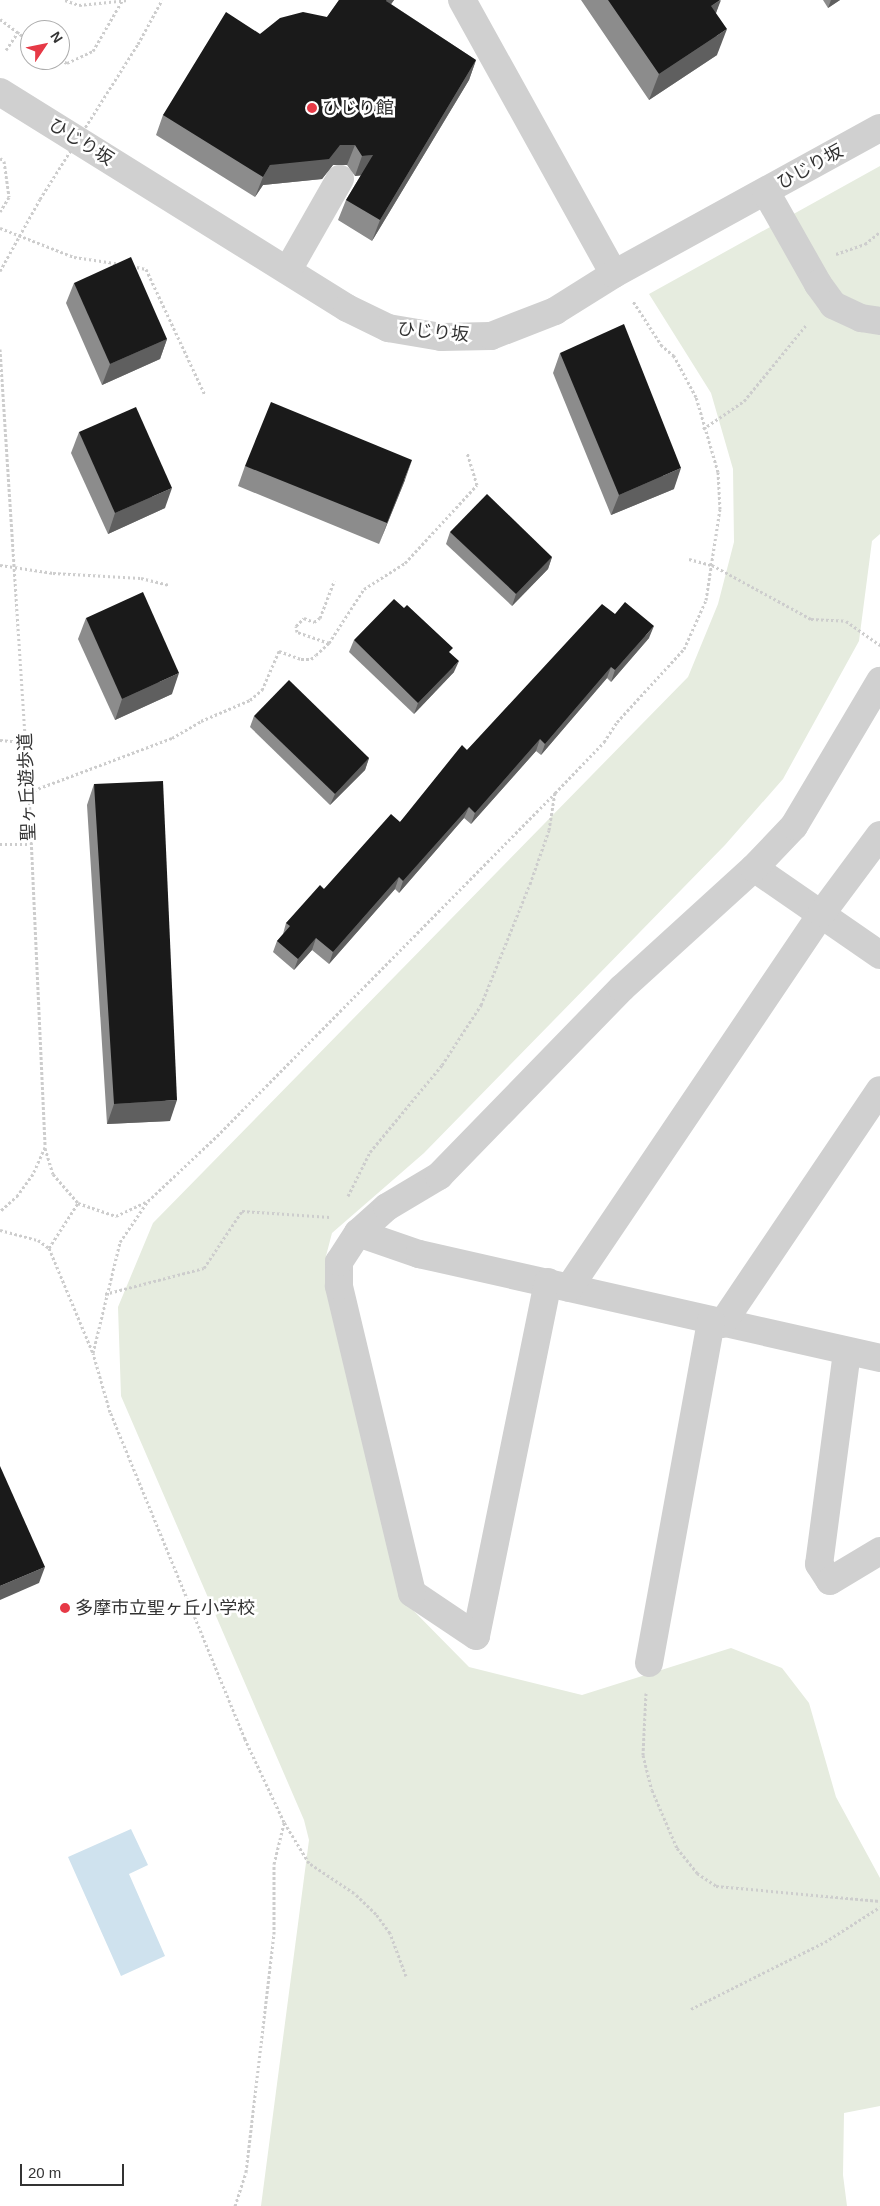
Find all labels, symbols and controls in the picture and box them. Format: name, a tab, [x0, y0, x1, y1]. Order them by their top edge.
north arrow	[20, 20, 70, 70]
text: N	[47, 29, 66, 46]
place label: ひじり館	[322, 97, 394, 119]
marker: ひじり館	[306, 102, 318, 114]
street label: ひじり坂	[45, 114, 117, 170]
street label: ひじり坂	[773, 140, 847, 194]
street label: ひじり坂	[396, 318, 470, 346]
street label: 聖ヶ丘遊歩道	[14, 733, 40, 841]
place label: 多摩市立聖ヶ丘小学校	[75, 1597, 255, 1619]
marker: 多摩市立聖ヶ丘小学校	[59, 1602, 71, 1614]
scale bar	[22, 2154, 126, 2186]
text: 20 m	[28, 2164, 61, 2181]

